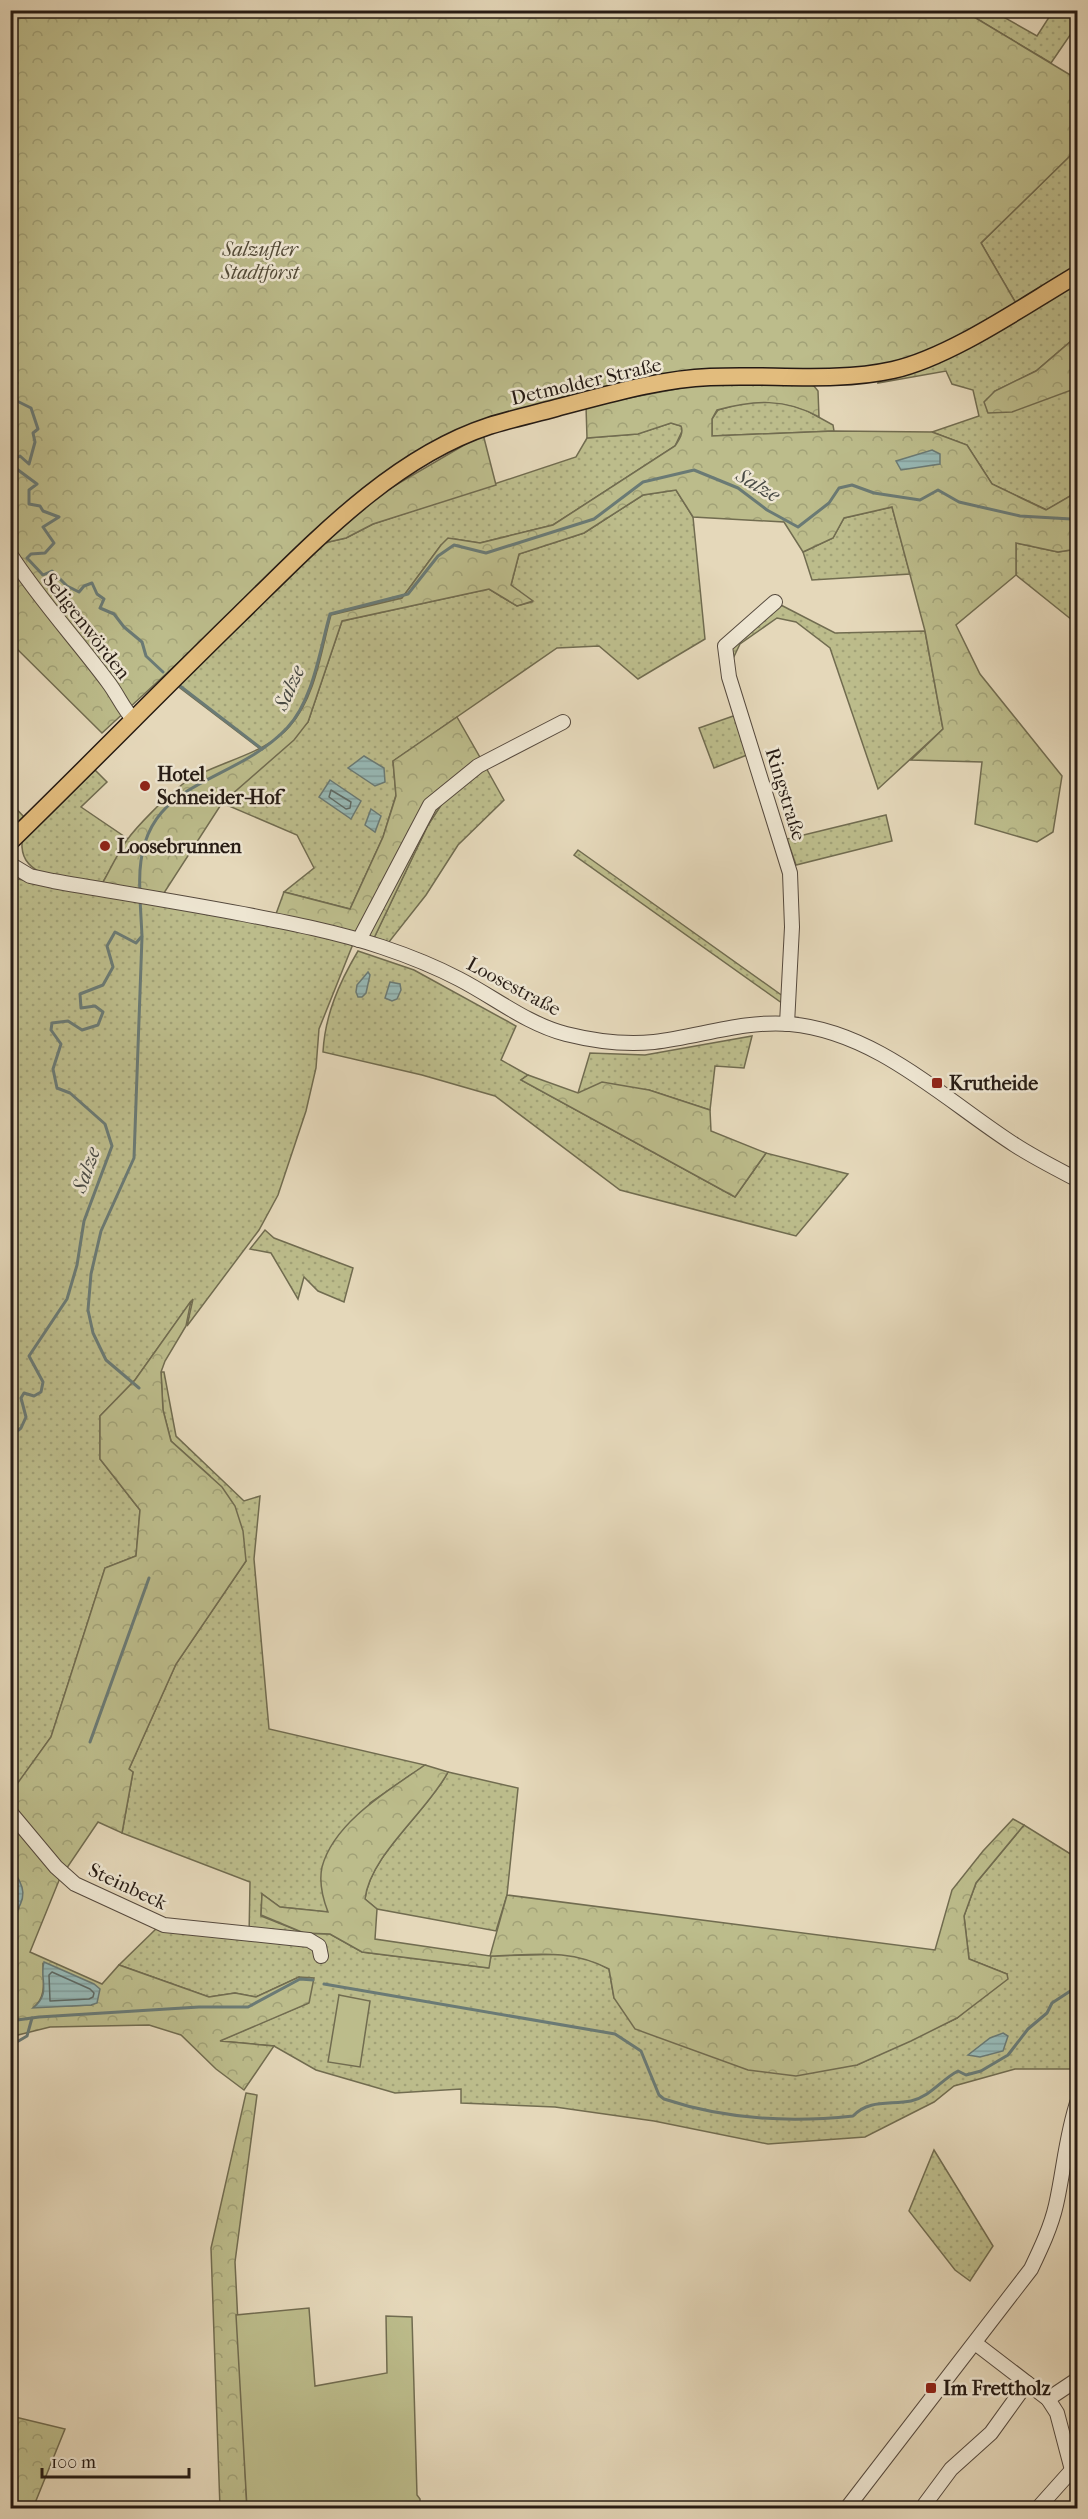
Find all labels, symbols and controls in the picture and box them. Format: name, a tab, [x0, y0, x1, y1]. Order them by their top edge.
park label: Salzufler Stadtforst	[220, 238, 301, 284]
street label: Detmolder Straße	[509, 353, 664, 410]
water label: Salze	[731, 462, 785, 507]
street label: Seligenwörden	[38, 569, 135, 684]
water label: Salze	[268, 661, 310, 715]
street label: Ringstraße	[761, 745, 811, 843]
place label: Hotel Schneider-Hof	[157, 763, 286, 809]
marker: Hotel Schneider-Hof	[138, 779, 152, 793]
place label: Loosebrunnen	[117, 835, 242, 858]
marker: Loosebrunnen	[98, 839, 112, 853]
street label: Loosestraße	[463, 952, 565, 1021]
place label: Krutheide	[949, 1072, 1038, 1095]
marker: Krutheide	[930, 1076, 944, 1090]
water label: Salze	[67, 1144, 105, 1197]
street label: Steinbeck	[85, 1858, 171, 1915]
place label: Im Frettholz	[943, 2377, 1051, 2400]
marker: Im Frettholz	[924, 2381, 938, 2395]
scale bar	[42, 2441, 189, 2479]
text: 100 m	[51, 2452, 96, 2473]

